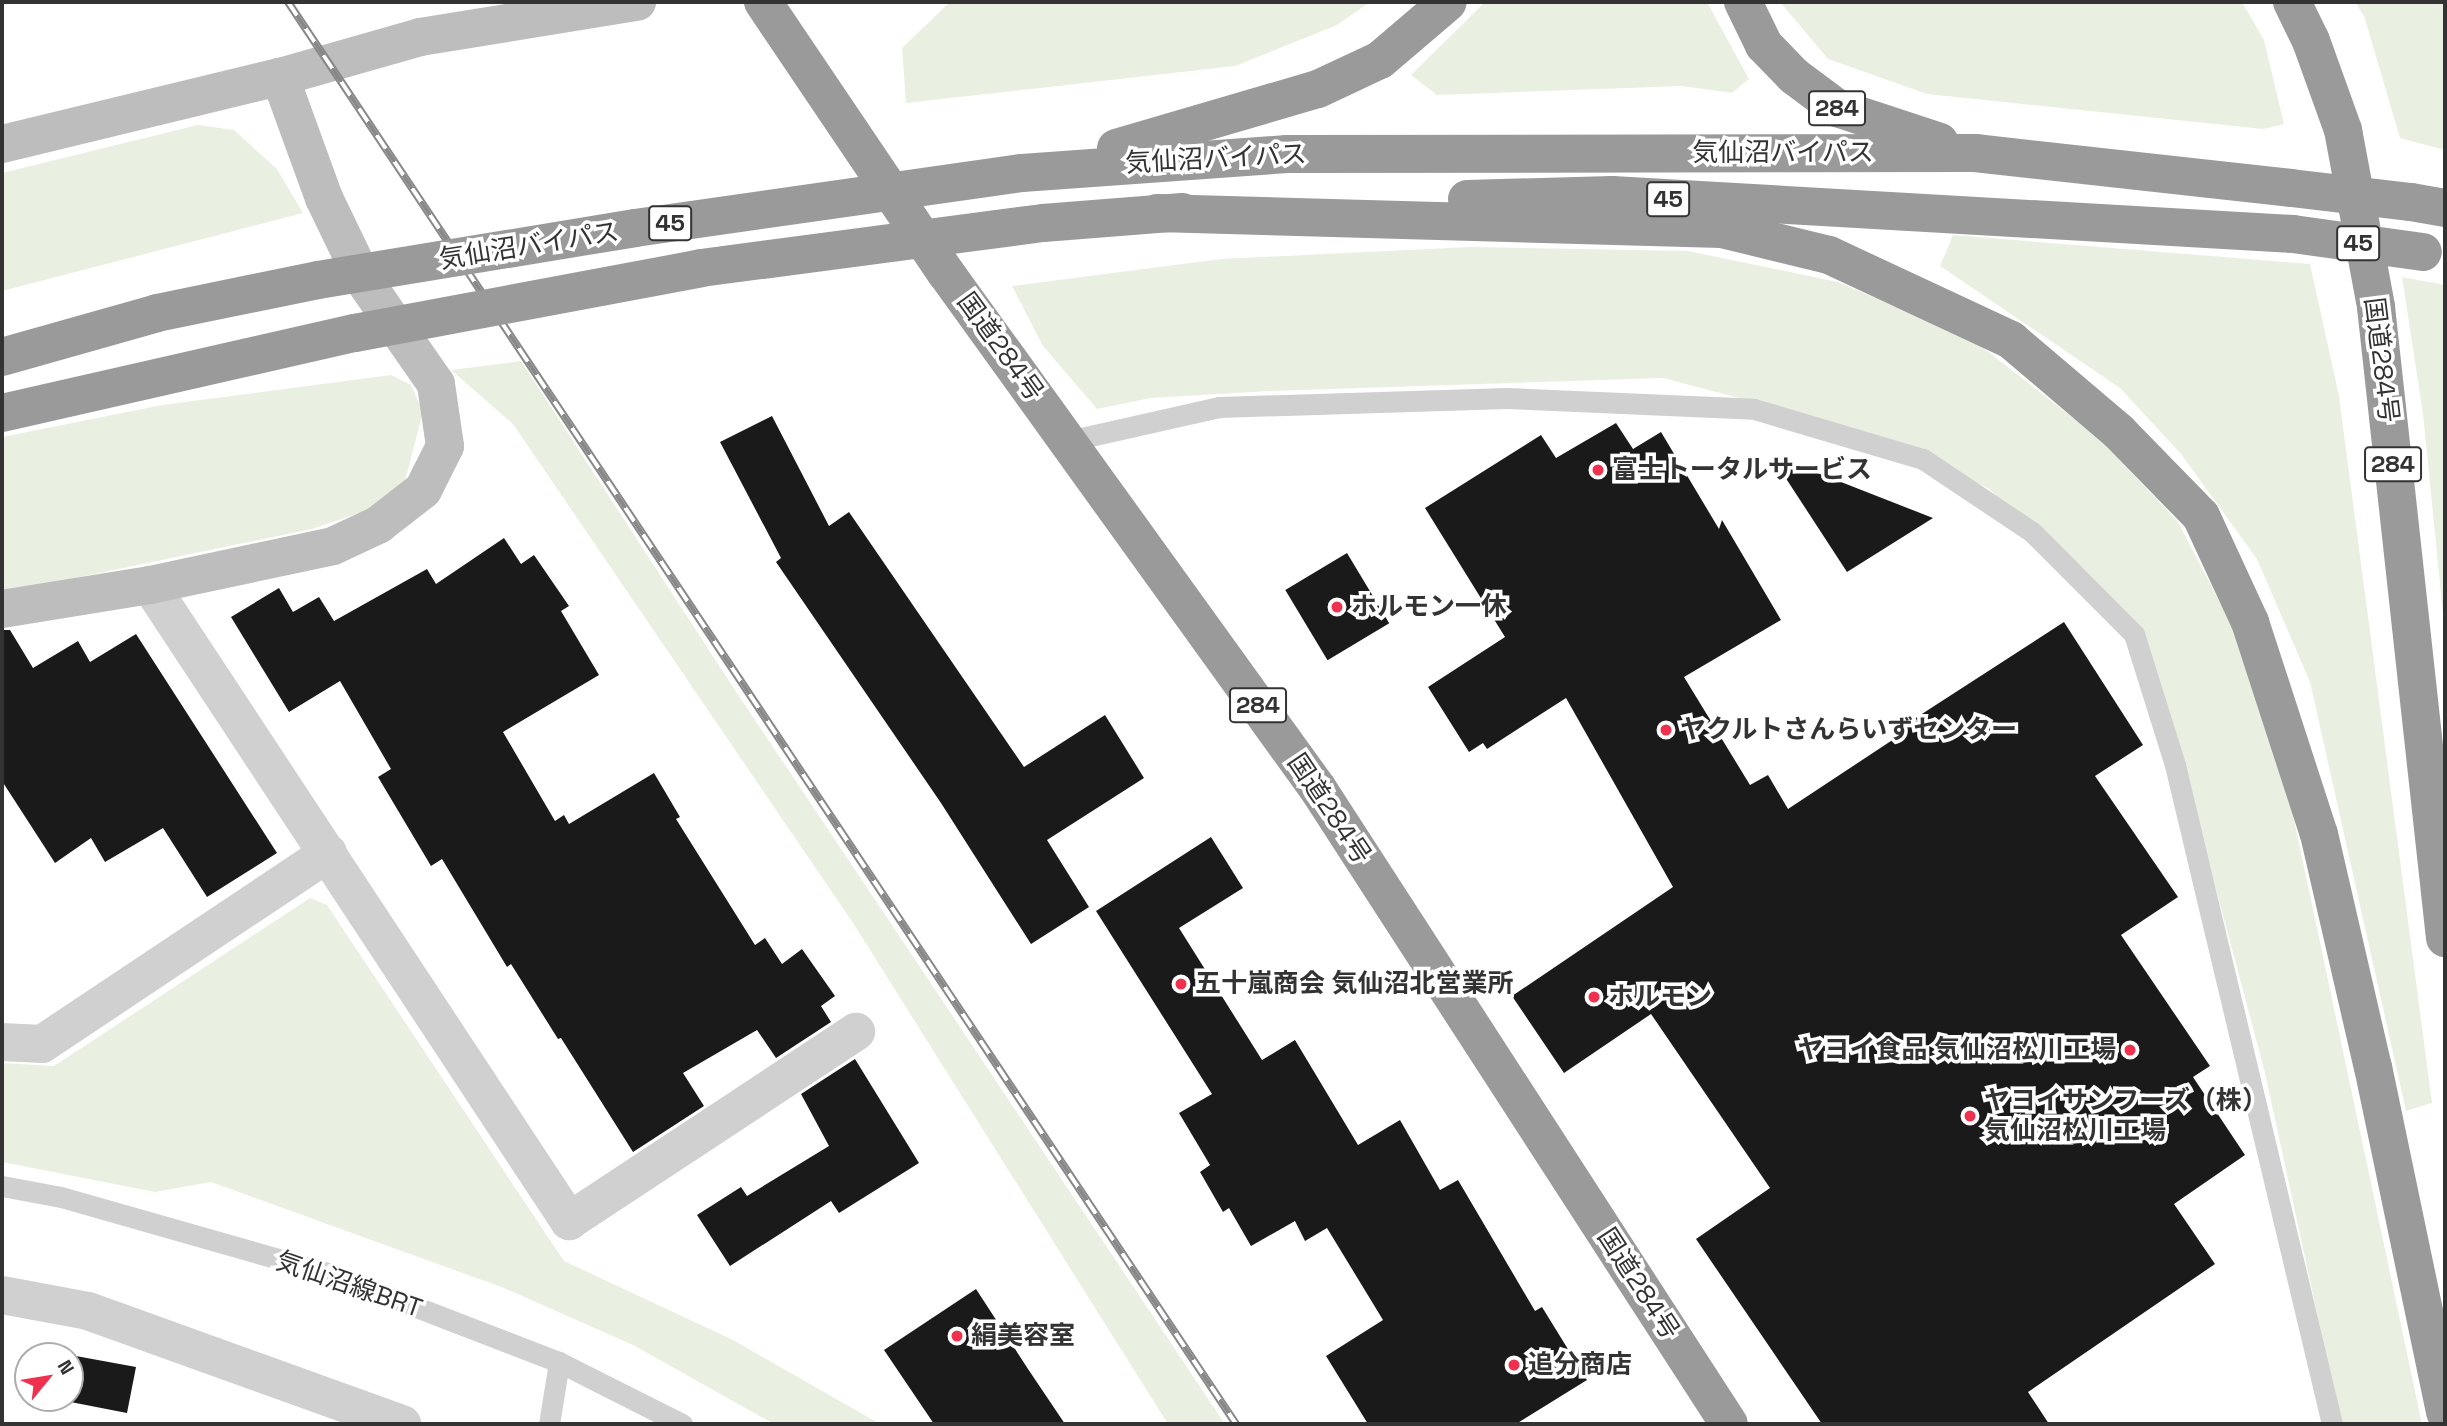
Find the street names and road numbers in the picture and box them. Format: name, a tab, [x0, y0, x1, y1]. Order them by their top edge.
road number: 284	[1807, 88, 1867, 128]
street label: 気仙沼バイパス	[1692, 137, 1874, 169]
street label: 気仙沼バイパス	[1124, 139, 1308, 179]
road number: 45	[1645, 178, 1691, 219]
road number: 45	[647, 202, 693, 244]
street label: 気仙沼バイパス	[437, 216, 621, 276]
road number: 45	[2335, 223, 2381, 264]
street label: 国道284号	[950, 287, 1050, 407]
street label: 国道284号	[2358, 296, 2404, 424]
road number: 284	[2363, 444, 2423, 485]
road number: 284	[1228, 684, 1288, 726]
street label: 国道284号	[1281, 748, 1377, 870]
street label: 国道284号	[1591, 1223, 1685, 1345]
street label: 気仙沼線BRT	[272, 1245, 426, 1325]

